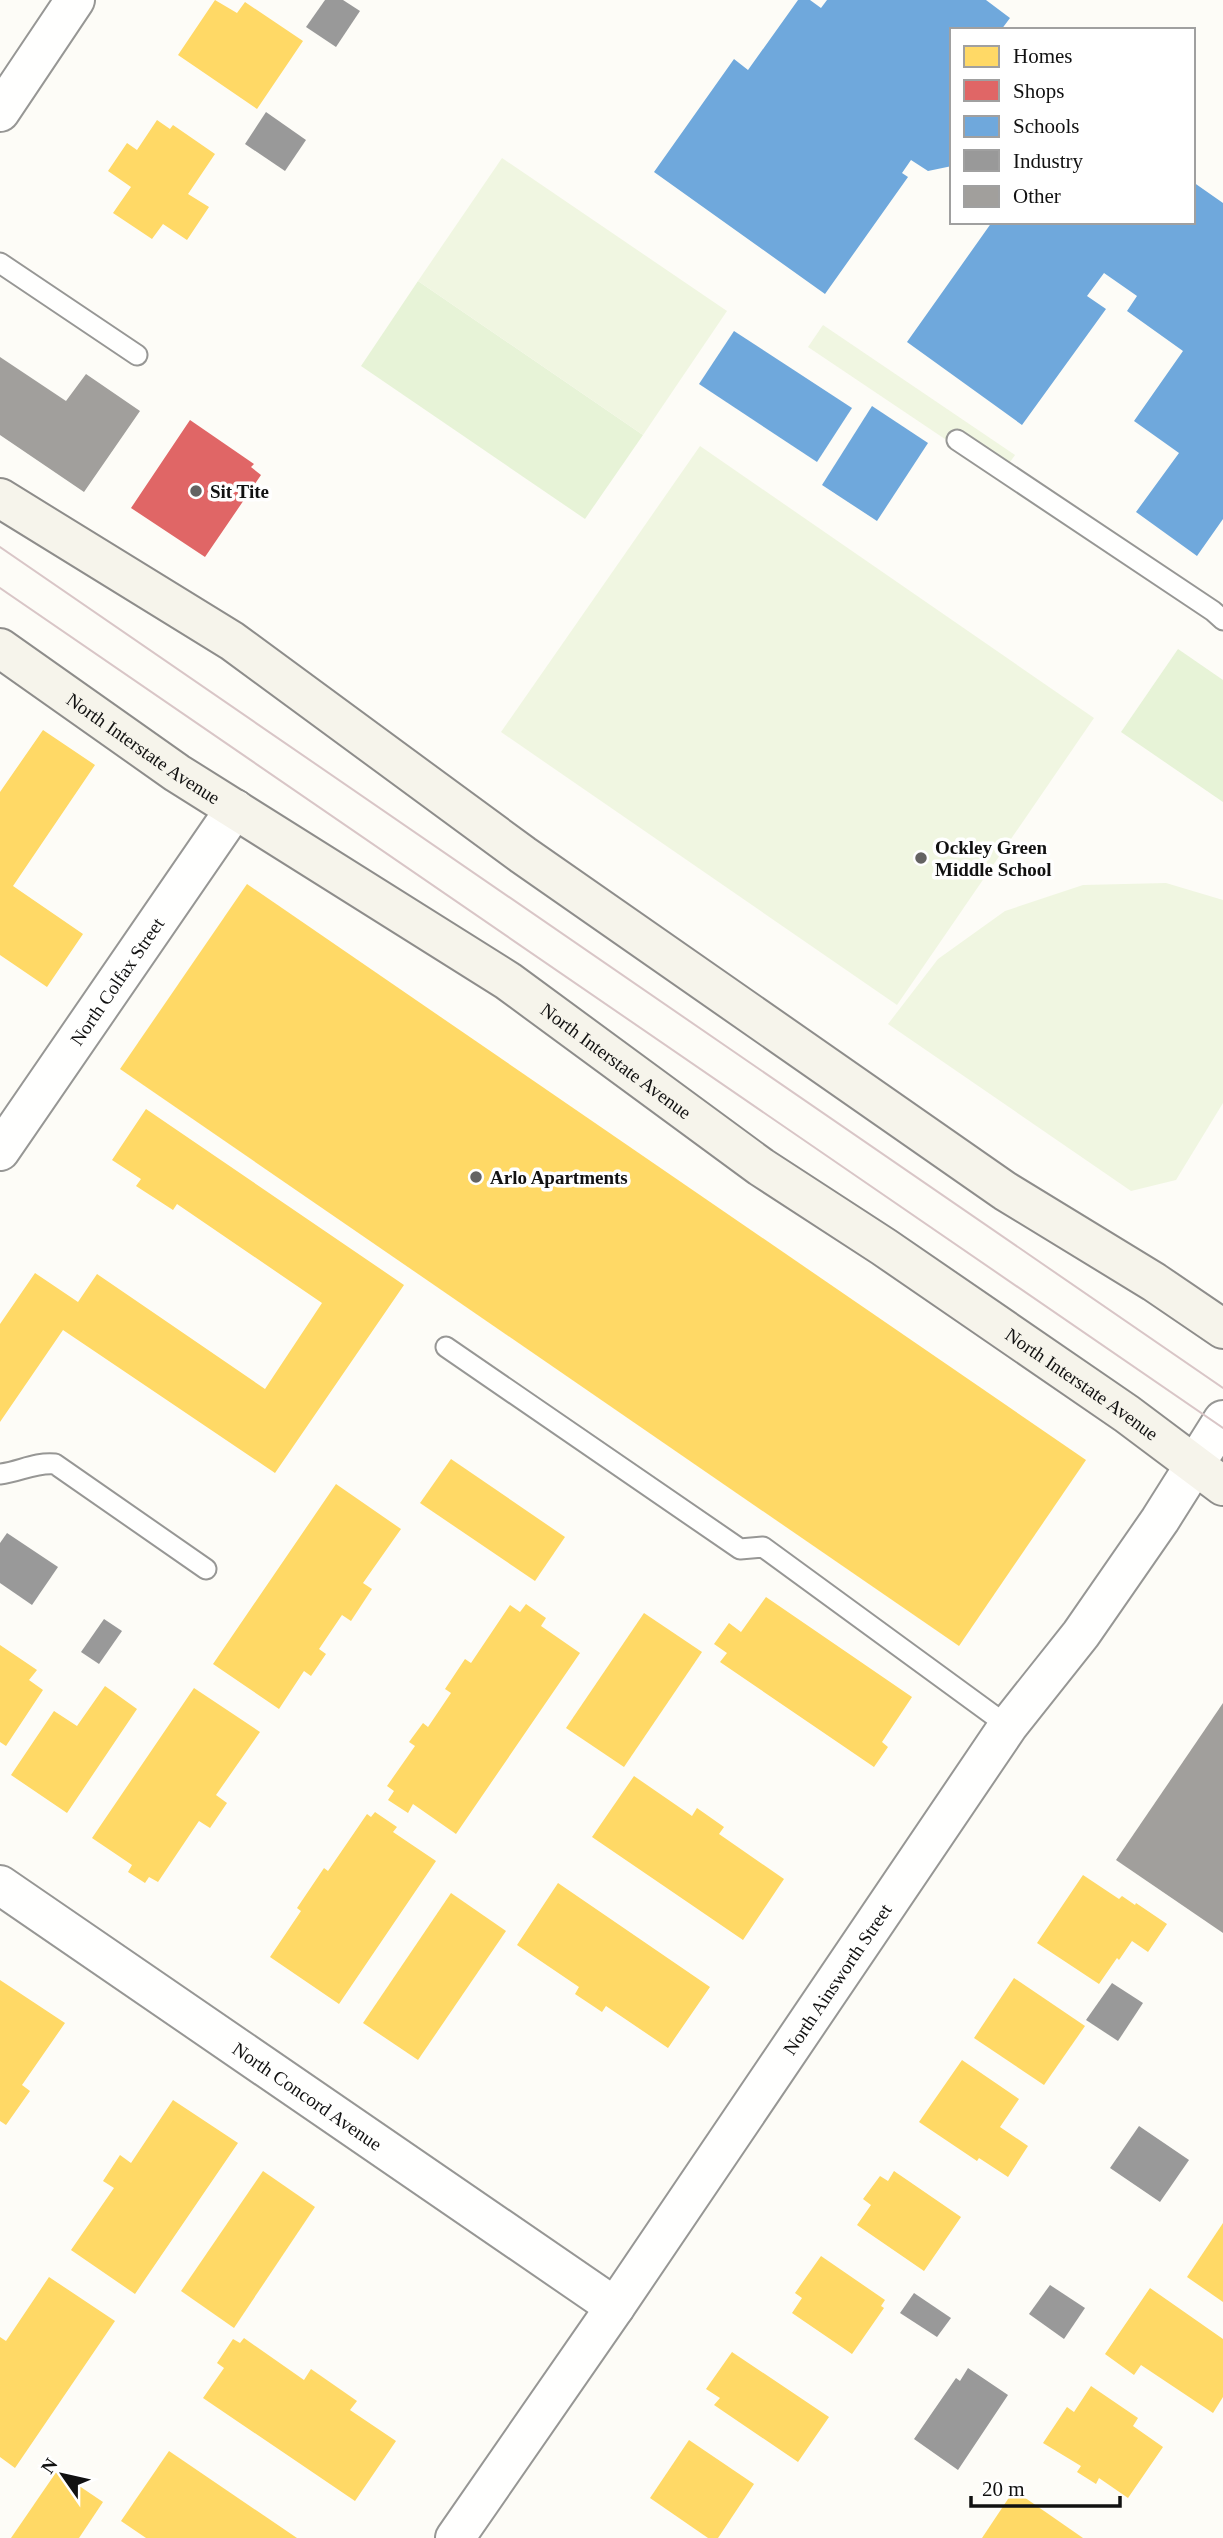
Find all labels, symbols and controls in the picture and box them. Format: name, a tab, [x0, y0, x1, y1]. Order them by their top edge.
legend	[950, 28, 1195, 224]
text: Homes	[1013, 44, 1073, 68]
text: Shops	[1013, 79, 1064, 103]
text: Schools	[1013, 114, 1080, 138]
text: Industry	[1013, 149, 1083, 173]
text: Other	[1013, 184, 1061, 208]
place label: Sit Tite	[210, 481, 269, 502]
marker: Sit Tite	[188, 483, 204, 499]
street label: North Interstate Avenue	[63, 689, 224, 808]
place label: Ockley Green Middle School	[935, 837, 1052, 880]
marker: Ockley Green Middle School	[913, 850, 929, 866]
street label: North Colfax Street	[66, 913, 169, 1049]
street label: North Interstate Avenue	[537, 999, 695, 1123]
place label: Arlo Apartments	[490, 1167, 628, 1188]
marker: Arlo Apartments	[468, 1169, 484, 1185]
street label: North Interstate Avenue	[1001, 1324, 1162, 1445]
street label: North Ainsworth Street	[779, 1899, 896, 2059]
street label: North Concord Avenue	[229, 2038, 386, 2155]
north arrow	[28, 2440, 98, 2510]
text: N	[37, 2454, 62, 2477]
scale bar	[971, 2464, 1120, 2508]
text: 20 m	[982, 2477, 1025, 2501]

